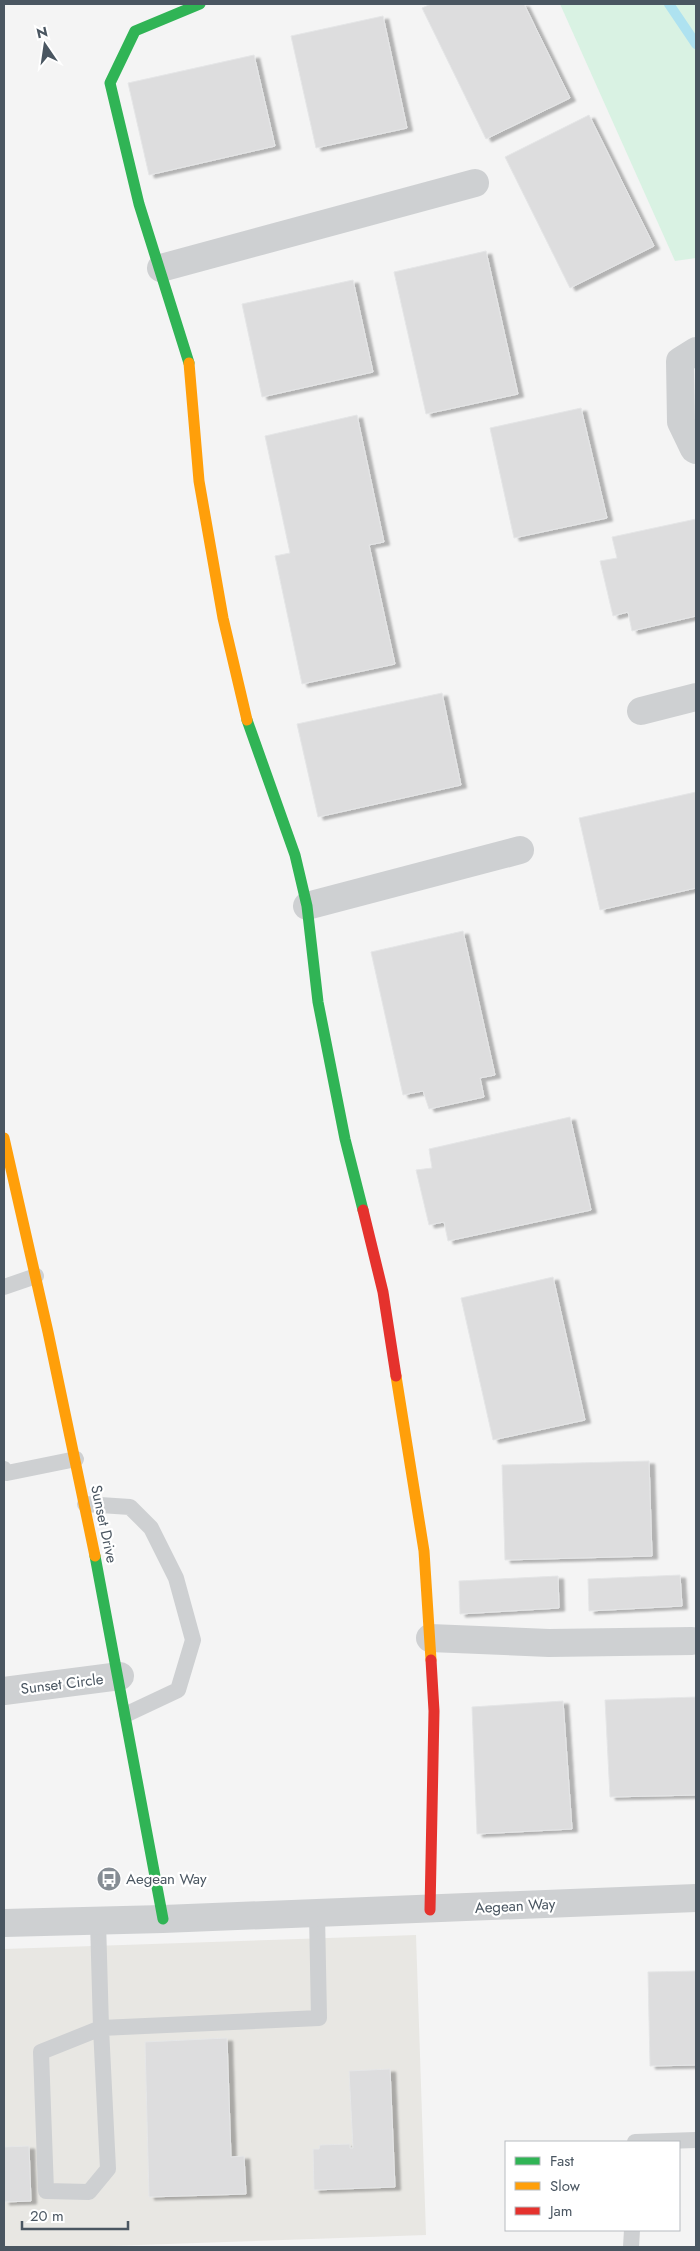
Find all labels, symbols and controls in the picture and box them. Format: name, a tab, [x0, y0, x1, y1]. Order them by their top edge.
north arrow	[20, 20, 70, 70]
text: N	[34, 21, 50, 43]
street label: Sunset Drive	[85, 1483, 123, 1565]
street label: Sunset Circle	[19, 1668, 105, 1700]
bus stop icon: Aegean Way	[96, 1866, 122, 1892]
place label: Aegean Way	[126, 1868, 207, 1890]
street label: Aegean Way	[474, 1893, 556, 1919]
legend	[505, 2141, 680, 2231]
text: Fast	[550, 2150, 574, 2172]
text: Slow	[550, 2175, 581, 2197]
scale bar	[22, 2198, 129, 2230]
text: Jam	[548, 2200, 573, 2222]
text: 20 m	[30, 2205, 64, 2227]

